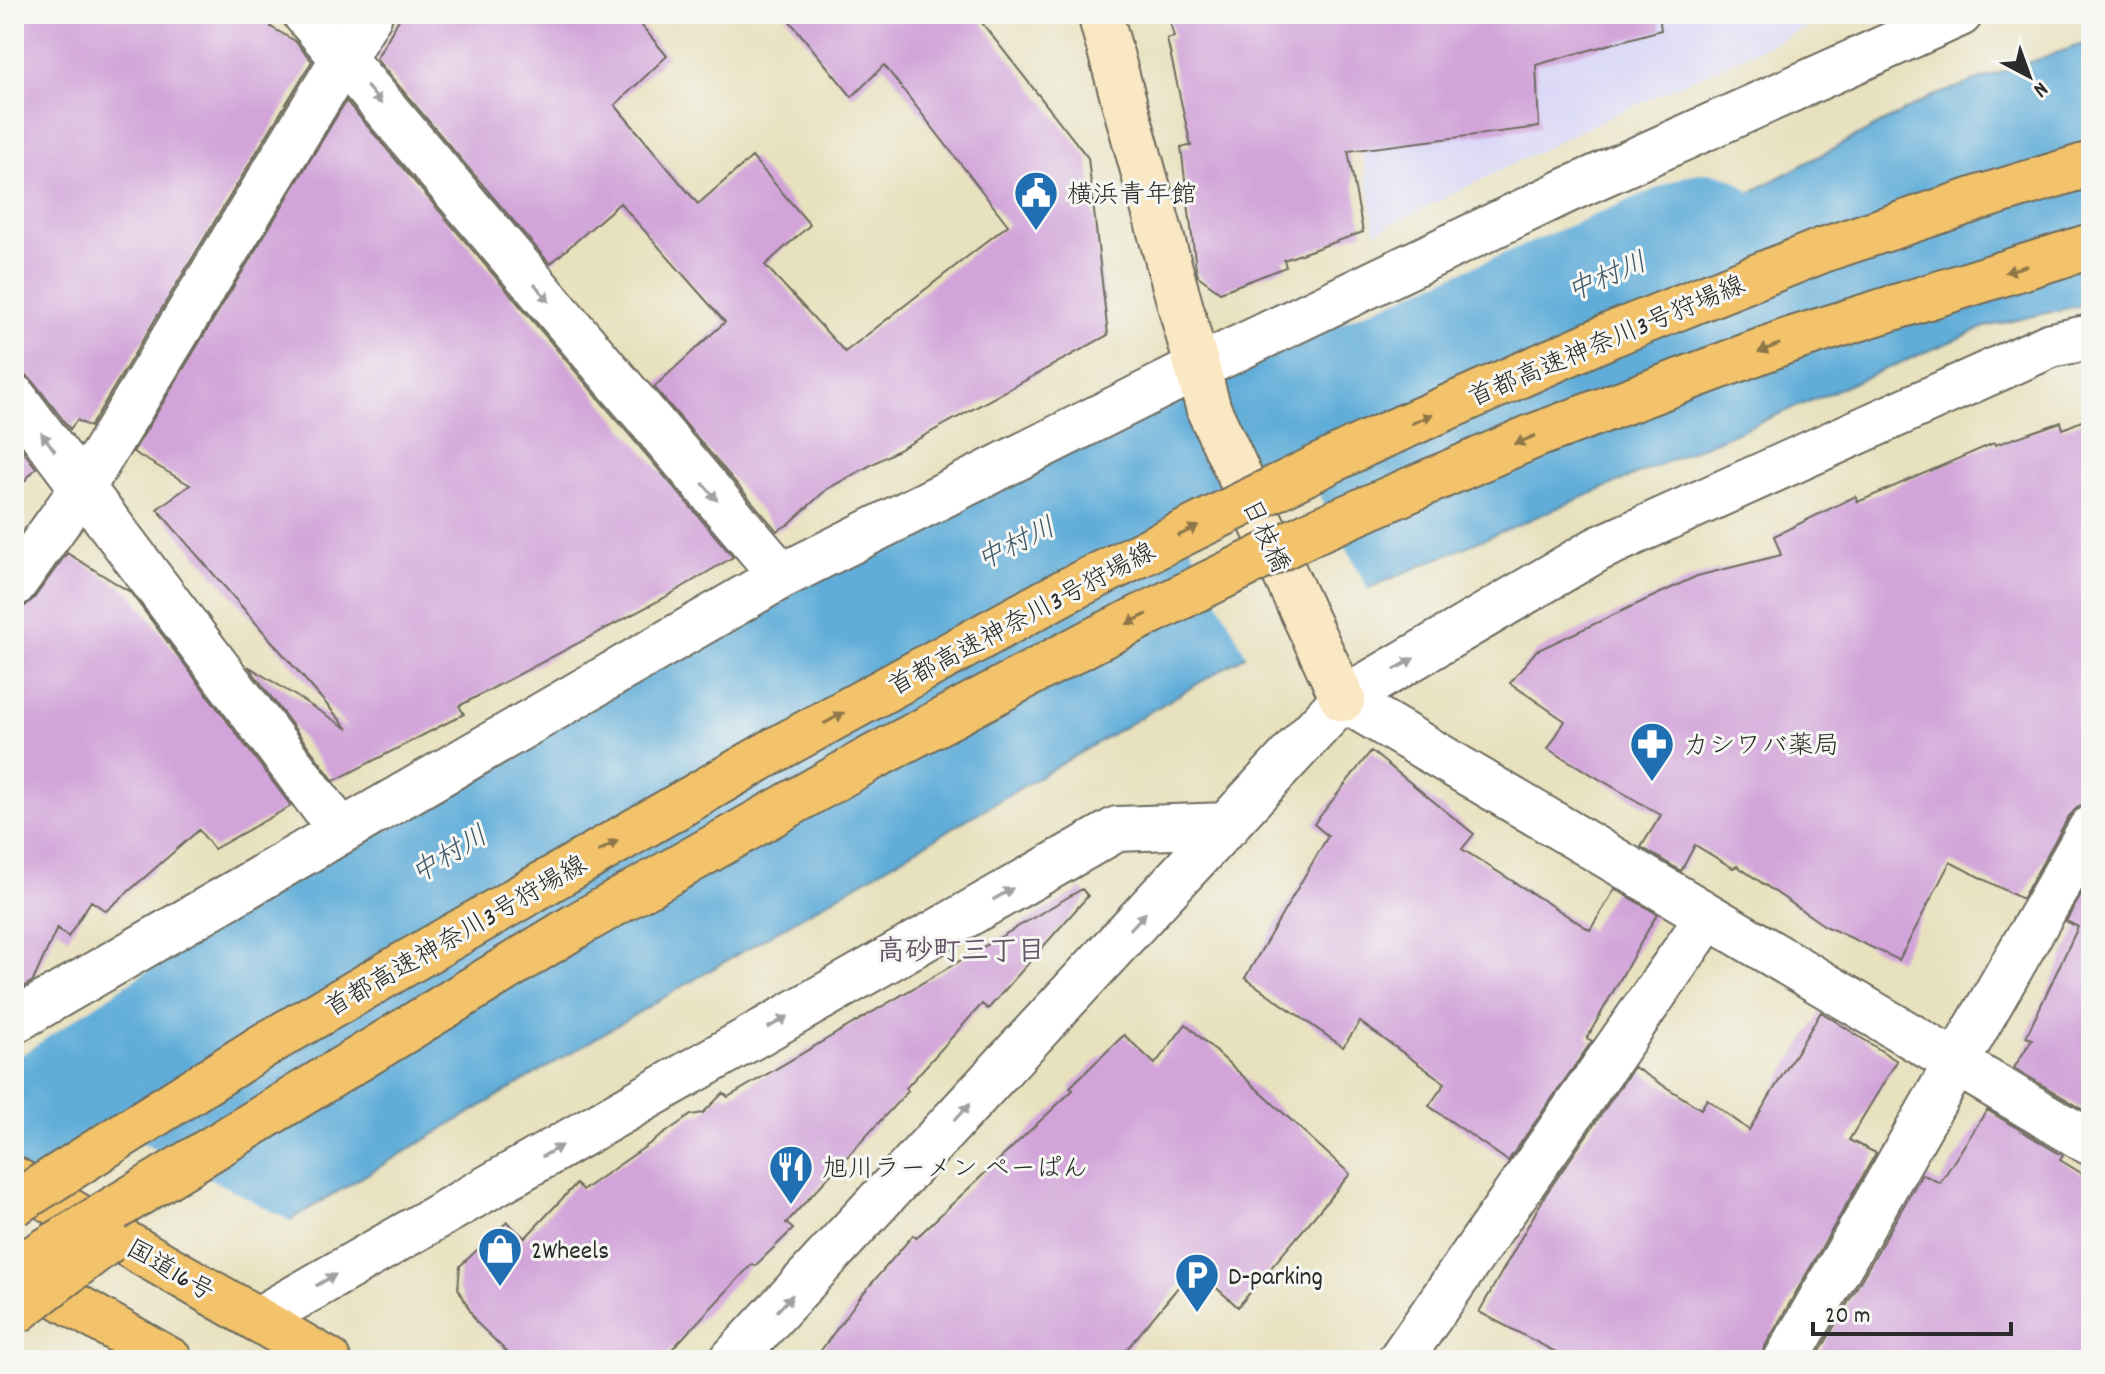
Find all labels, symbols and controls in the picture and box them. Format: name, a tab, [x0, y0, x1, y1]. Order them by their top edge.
north arrow	[1989, 36, 2069, 116]
text: N	[2025, 73, 2054, 104]
one-way arrow	[365, 84, 382, 104]
public building icon: 横浜青年館	[1012, 169, 1060, 232]
place label: 横浜青年館	[1067, 178, 1197, 215]
water label: 中村川	[1561, 245, 1654, 314]
one-way arrow	[2004, 263, 2028, 276]
street label: 首都高速神奈川3号狩場線	[1463, 268, 1752, 418]
one-way arrow	[533, 283, 550, 303]
one-way arrow	[1757, 342, 1781, 355]
one-way arrow	[1411, 412, 1434, 425]
one-way arrow	[41, 431, 57, 452]
one-way arrow	[1514, 433, 1537, 446]
one-way arrow	[701, 481, 718, 501]
street label: 日枝橋	[1231, 493, 1297, 580]
water label: 中村川	[971, 510, 1064, 583]
one-way arrow	[1177, 524, 1200, 538]
street label: 首都高速神奈川3号狩場線	[883, 535, 1163, 707]
one-way arrow	[1125, 612, 1148, 625]
one-way arrow	[1393, 657, 1415, 671]
one-way arrow	[823, 711, 846, 724]
pharmacy icon: カシワバ薬局	[1628, 720, 1676, 783]
place label: カシワバ薬局	[1683, 729, 1840, 766]
water label: 中村川	[404, 819, 497, 896]
one-way arrow	[597, 839, 620, 853]
street label: 首都高速神奈川3号狩場線	[319, 848, 595, 1028]
one-way arrow	[992, 887, 1015, 901]
one-way arrow	[1129, 912, 1147, 931]
district label: 高砂町三丁目	[877, 934, 1045, 974]
one-way arrow	[766, 1015, 789, 1029]
one-way arrow	[952, 1103, 970, 1122]
restaurant icon: 旭川ラーメン ぺーぱん	[767, 1143, 815, 1206]
one-way arrow	[541, 1144, 563, 1158]
place label: 旭川ラーメン ぺーぱん	[822, 1152, 1088, 1189]
shop icon: 2Wheels	[476, 1225, 524, 1288]
street label: 国道16号	[118, 1232, 220, 1312]
place label: 2Wheels	[531, 1234, 609, 1271]
parking icon: D-parking	[1173, 1251, 1221, 1314]
place label: D-parking	[1228, 1260, 1323, 1297]
one-way arrow	[315, 1273, 337, 1287]
scale bar	[1813, 1286, 2011, 1336]
one-way arrow	[776, 1293, 794, 1312]
text: 20 m	[1825, 1300, 1871, 1334]

